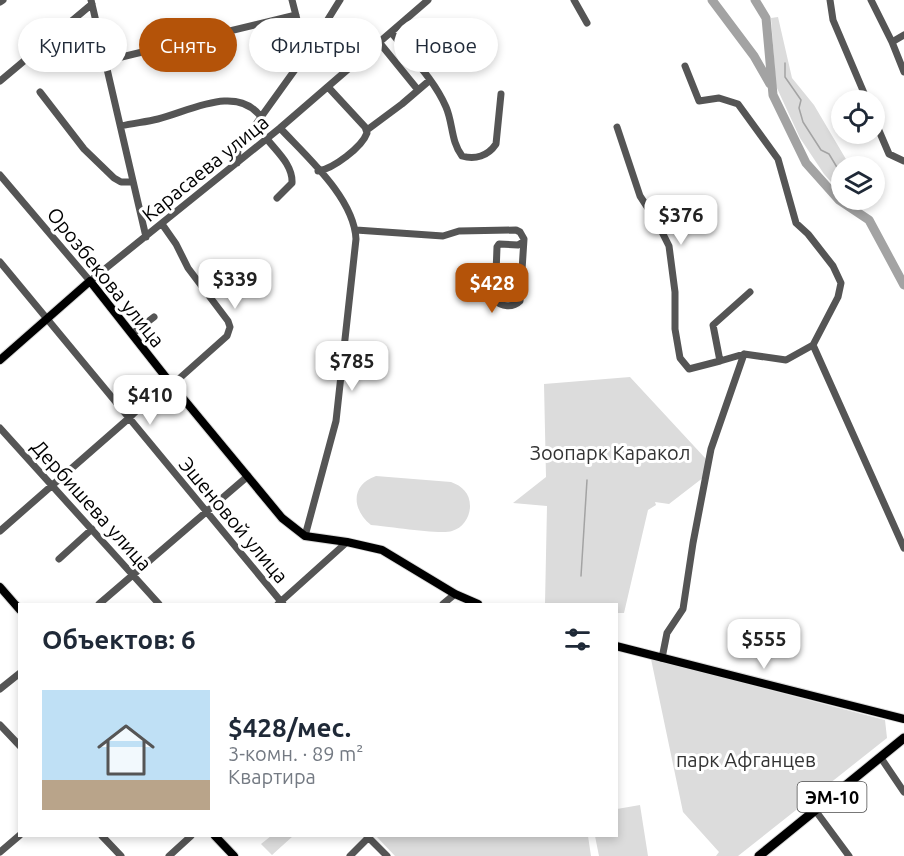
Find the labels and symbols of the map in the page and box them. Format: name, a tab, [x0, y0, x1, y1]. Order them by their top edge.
street label: Карасаева улица	[137, 110, 273, 226]
pin: $376	[645, 195, 717, 246]
street label: Орозбекова улица	[43, 202, 169, 352]
pin: $339	[199, 259, 271, 310]
pin: $428	[456, 263, 528, 314]
pin: $785	[316, 341, 388, 392]
pin: $410	[114, 375, 186, 426]
street label: Дербишева улица	[27, 435, 157, 575]
park label: Зоопарк Каракол	[530, 441, 690, 464]
street label: Эшеновой улица	[175, 453, 293, 587]
pin: $555	[728, 619, 800, 670]
park label: парк Афганцев	[676, 748, 816, 771]
road number: ЭМ-10	[798, 782, 866, 812]

